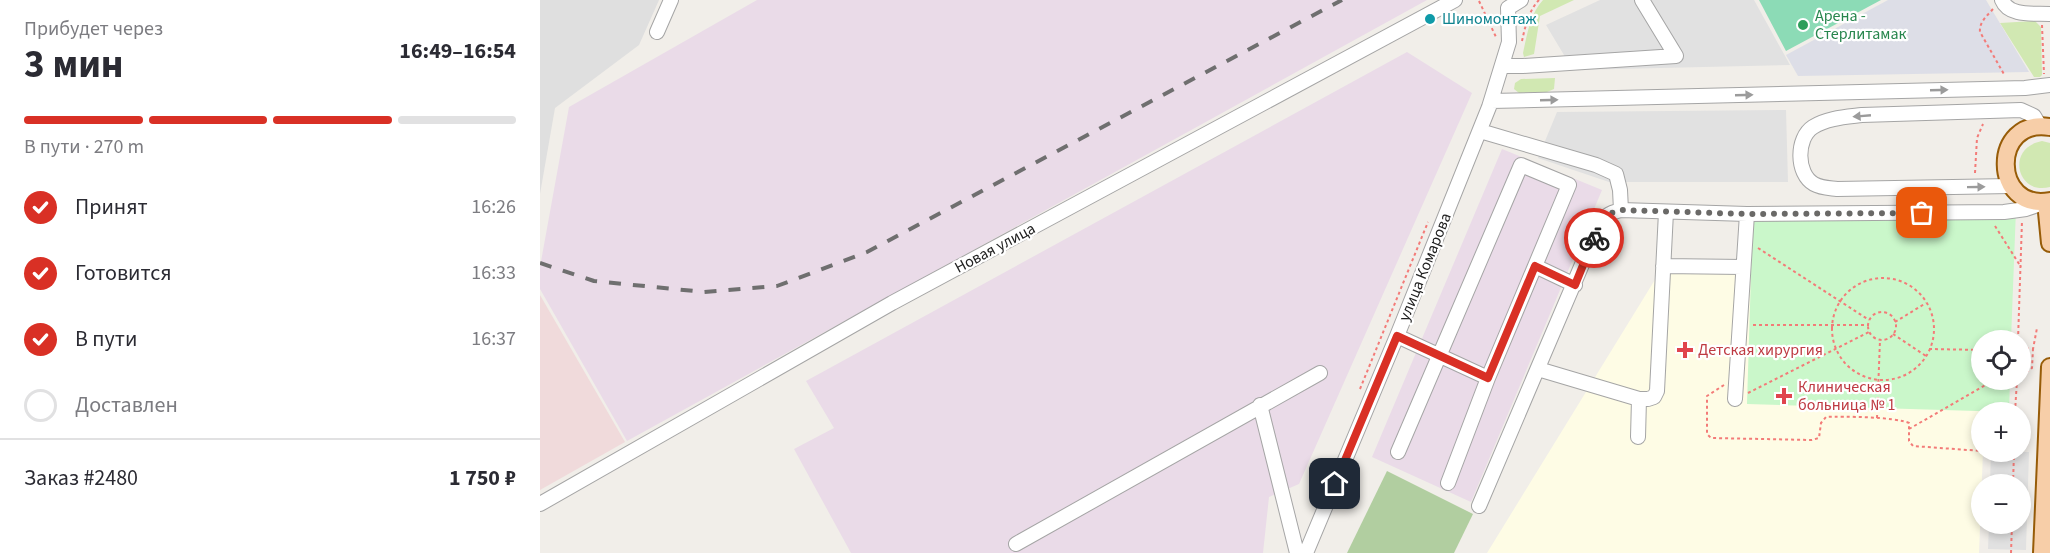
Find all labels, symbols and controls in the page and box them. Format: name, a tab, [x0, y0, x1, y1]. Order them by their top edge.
place label: Арена - Стерлитамак	[1815, 5, 1906, 45]
place label: Шиномонтаж	[1442, 8, 1537, 30]
marker: Шиномонтаж	[1423, 12, 1437, 26]
text: Прибудет через	[24, 15, 163, 43]
marker: Арена - Стерлитамак	[1796, 18, 1810, 32]
text: 16:49–16:54	[399, 35, 516, 67]
text: 3 мин	[24, 37, 124, 93]
one-way arrow	[1930, 85, 1949, 94]
one-way arrow	[1735, 90, 1754, 99]
one-way arrow	[1540, 95, 1559, 105]
one-way arrow	[1853, 111, 1872, 120]
text: В пути · 270 m	[24, 133, 144, 161]
one-way arrow	[1966, 182, 1985, 192]
pin	[1896, 187, 1947, 238]
icon: check	[24, 191, 57, 224]
text: Принят	[75, 191, 148, 223]
text: 16:26	[471, 193, 516, 221]
icon: bag	[1905, 196, 1938, 229]
courier	[1564, 208, 1624, 268]
street label: улица Комарова	[1393, 210, 1457, 324]
street label: Новая улица	[951, 217, 1039, 279]
icon: bike	[1578, 222, 1611, 255]
icon: check	[24, 257, 57, 290]
text: Готовится	[75, 257, 172, 289]
text: 16:33	[471, 259, 516, 287]
icon: check	[24, 323, 57, 356]
text: В пути	[75, 323, 137, 355]
text: 16:37	[471, 325, 516, 353]
map controls	[1971, 330, 2031, 534]
button: locate	[1971, 330, 2031, 390]
place label: Детская хирургия	[1698, 339, 1823, 361]
marker: Детская хирургия	[1676, 341, 1694, 359]
place label: Клиническая больница № 1	[1798, 376, 1895, 416]
marker: Клиническая больница № 1	[1775, 387, 1793, 405]
text: Доставлен	[75, 389, 178, 421]
button: +	[1971, 402, 2031, 462]
pin	[1309, 458, 1360, 509]
text: Заказ #2480	[24, 462, 138, 494]
text: 1 750 ₽	[449, 462, 516, 494]
icon: home	[1318, 467, 1351, 500]
button: −	[1971, 474, 2031, 534]

